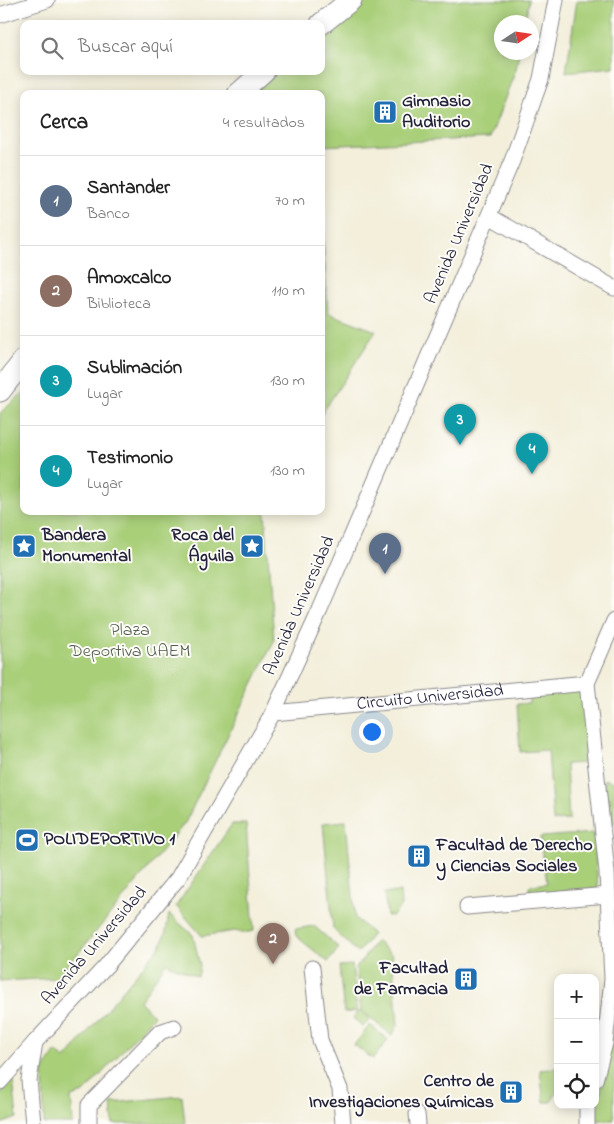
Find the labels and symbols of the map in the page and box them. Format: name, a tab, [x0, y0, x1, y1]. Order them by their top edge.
north arrow	[494, 15, 539, 60]
place label: Gimnasio Auditorio	[402, 89, 471, 136]
building icon: Gimnasio Auditorio	[372, 99, 398, 125]
street label: Avenida Universidad	[419, 160, 501, 308]
pin: 3	[444, 404, 476, 445]
pin: 4	[516, 433, 548, 474]
place label: Bandera Monumental	[41, 523, 131, 570]
place label: Roca del Águila	[171, 523, 234, 571]
street label: Avenida Universidad	[258, 532, 342, 680]
place icon: Bandera Monumental	[11, 533, 37, 559]
place icon: Roca del Águila	[239, 533, 265, 559]
pin: 1	[369, 533, 401, 574]
park label: Plaza Deportiva UAEM	[69, 618, 190, 665]
street label: Circuito Universidad	[356, 678, 505, 718]
your location	[359, 719, 385, 745]
sports icon: POLIDEPORTIVO 1	[14, 827, 40, 853]
place label: POLIDEPORTIVO 1	[44, 827, 176, 853]
place label: Facultad de Derecho y Ciencias Sociales	[435, 833, 593, 881]
building icon: Facultad de Derecho y Ciencias Sociales	[406, 843, 432, 869]
street label: Avenida Universidad	[36, 881, 154, 1011]
pin: 2	[257, 923, 289, 964]
place label: Facultad de Farmacia	[354, 956, 449, 1003]
building icon: Facultad de Farmacia	[453, 966, 479, 992]
place label: Centro de Investigaciones Químicas	[309, 1069, 495, 1117]
building icon: Centro de Investigaciones Químicas	[498, 1079, 524, 1105]

